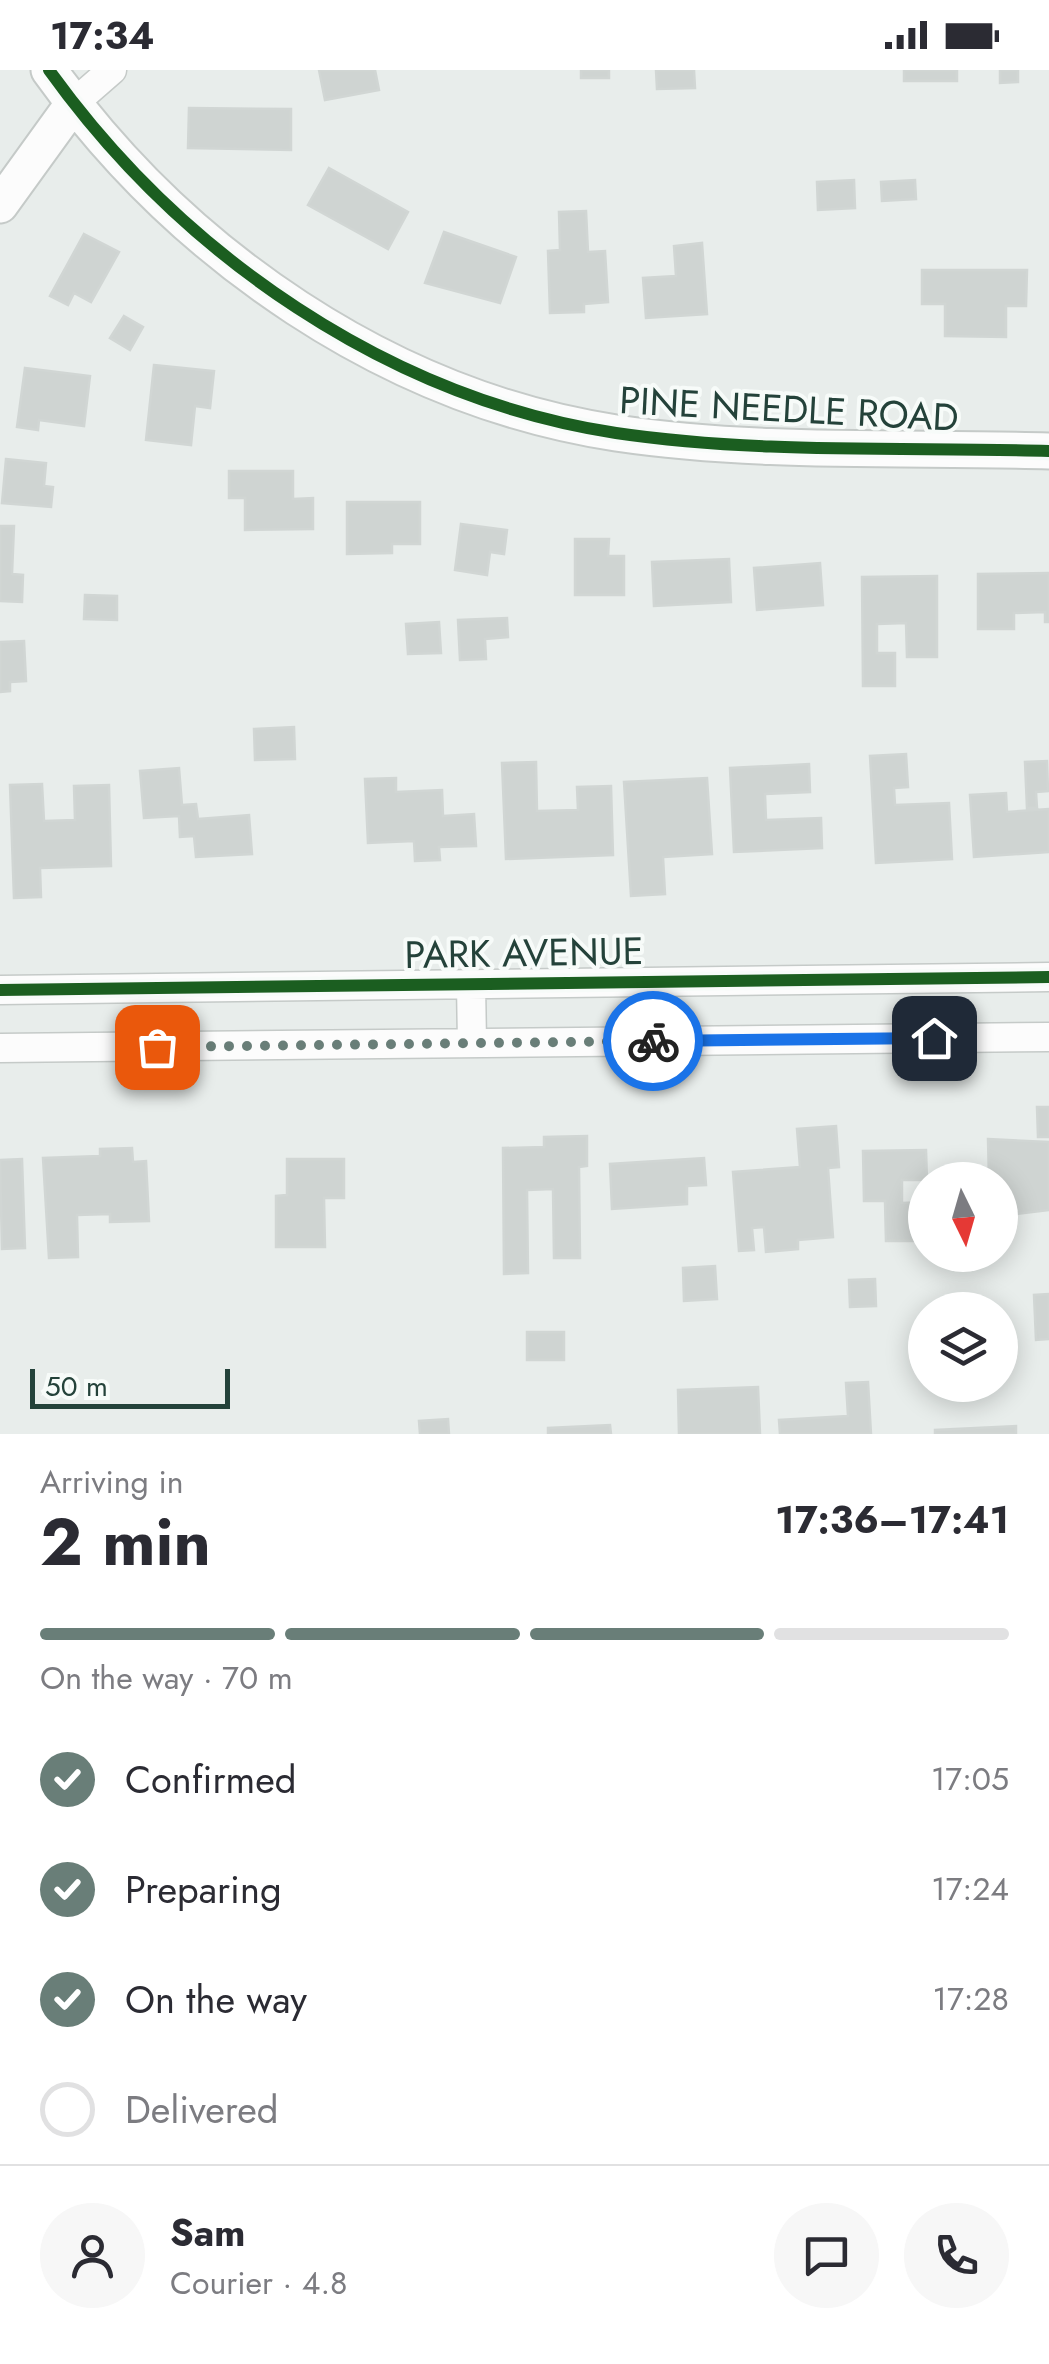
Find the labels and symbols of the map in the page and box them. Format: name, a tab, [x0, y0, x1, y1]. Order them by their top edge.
street label: PINE NEEDLE ROAD	[618, 372, 960, 445]
street label: PARK AVENUE	[404, 923, 644, 982]
courier	[603, 991, 703, 1091]
pin	[892, 996, 977, 1081]
pin	[115, 1005, 200, 1090]
north arrow	[908, 1162, 1018, 1272]
scale bar	[30, 1364, 230, 1408]

